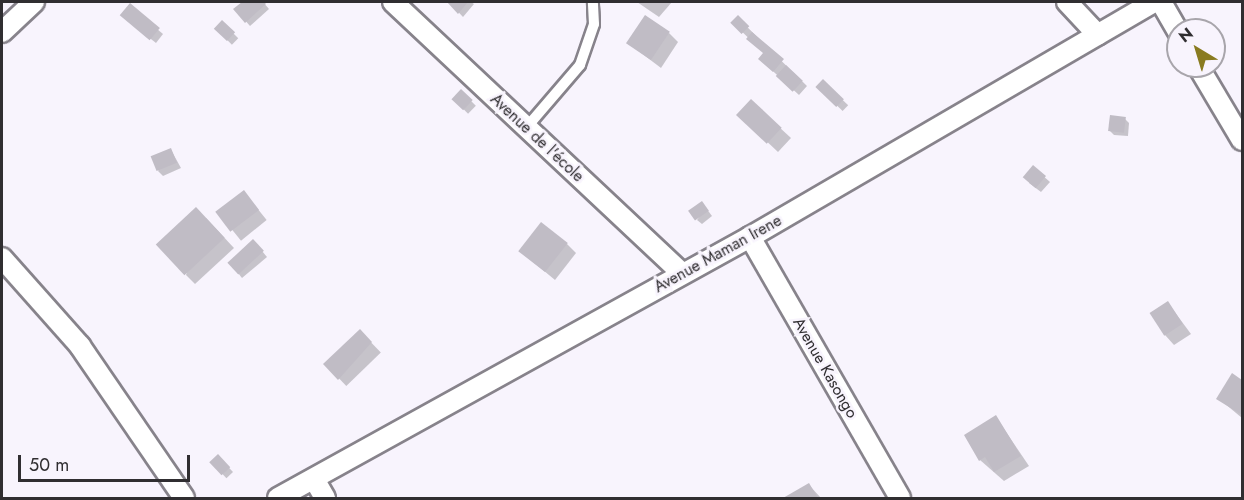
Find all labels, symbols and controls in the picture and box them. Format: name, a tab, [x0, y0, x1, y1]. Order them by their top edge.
north arrow	[1166, 18, 1226, 78]
text: N	[1174, 22, 1198, 48]
street label: Avenue de l'école	[486, 90, 588, 186]
street label: Avenue Maman Irene	[651, 211, 785, 297]
street label: Avenue Kasongo	[788, 314, 862, 422]
scale bar	[21, 443, 194, 481]
text: 50 m	[29, 452, 69, 478]

